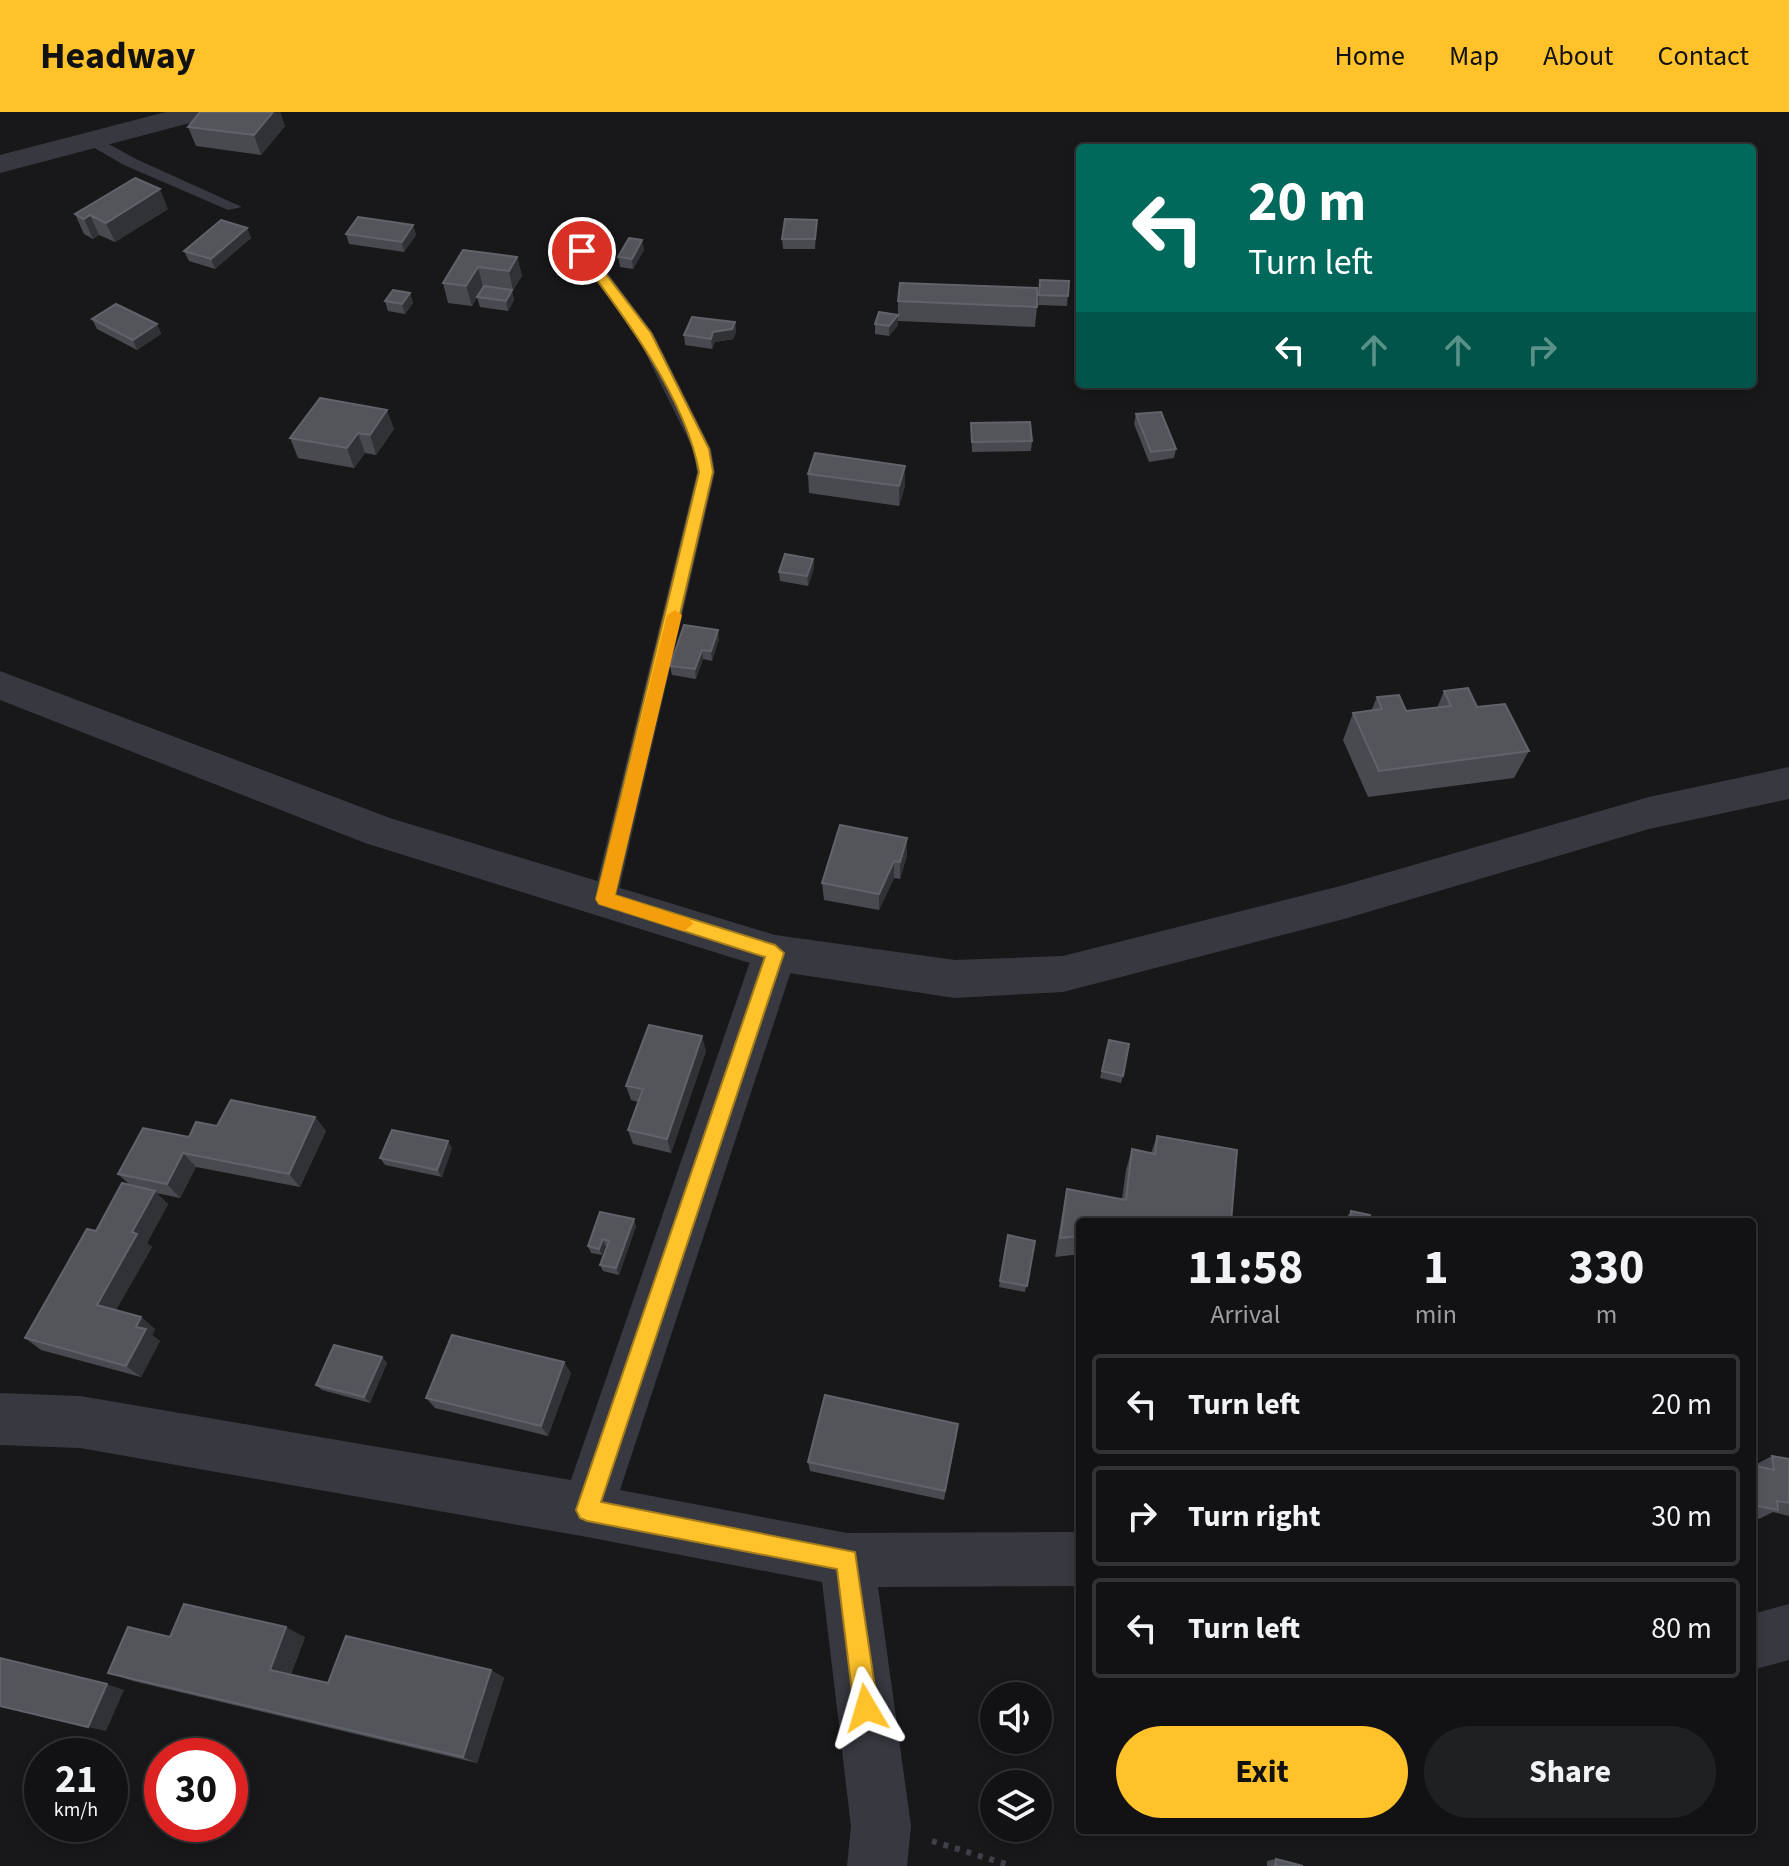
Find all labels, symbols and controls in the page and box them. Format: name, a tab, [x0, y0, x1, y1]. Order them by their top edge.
text: Headway	[40, 29, 196, 83]
text: Home	[1334, 36, 1405, 76]
text: Map	[1449, 36, 1499, 76]
text: About	[1543, 36, 1614, 76]
text: Contact	[1658, 36, 1749, 76]
text: 20 m	[1248, 163, 1366, 242]
icon: left	[1116, 176, 1220, 280]
pin	[548, 217, 616, 285]
icon: arrive	[560, 229, 604, 273]
text: Turn left	[1248, 237, 1373, 288]
icon: left	[1268, 328, 1312, 372]
icon: ahead	[1352, 328, 1396, 372]
icon: ahead	[1436, 328, 1480, 372]
icon: right	[1520, 328, 1564, 372]
text: 11:58	[1187, 1234, 1303, 1302]
text: 1	[1423, 1234, 1449, 1302]
text: 330	[1568, 1234, 1644, 1302]
text: Arrival	[1210, 1296, 1280, 1333]
text: min	[1415, 1296, 1457, 1333]
text: m	[1596, 1296, 1617, 1333]
icon: left	[1120, 1382, 1164, 1426]
text: Turn left	[1188, 1383, 1300, 1426]
text: 20 m	[1651, 1383, 1712, 1426]
icon: right	[1120, 1494, 1164, 1538]
text: Turn right	[1188, 1495, 1320, 1538]
text: 30 m	[1651, 1495, 1712, 1538]
icon: left	[1120, 1606, 1164, 1650]
text: Turn left	[1188, 1607, 1300, 1650]
text: 80 m	[1651, 1607, 1712, 1650]
position arrow	[824, 1666, 908, 1750]
map controls	[980, 1682, 1052, 1842]
button: sound	[980, 1682, 1052, 1754]
button: Exit	[1116, 1726, 1408, 1818]
button: Share	[1424, 1726, 1716, 1818]
speed limit sign: 30	[144, 1738, 248, 1842]
text: 21	[55, 1751, 97, 1808]
button: layers	[980, 1770, 1052, 1842]
text: km/h	[54, 1796, 98, 1824]

